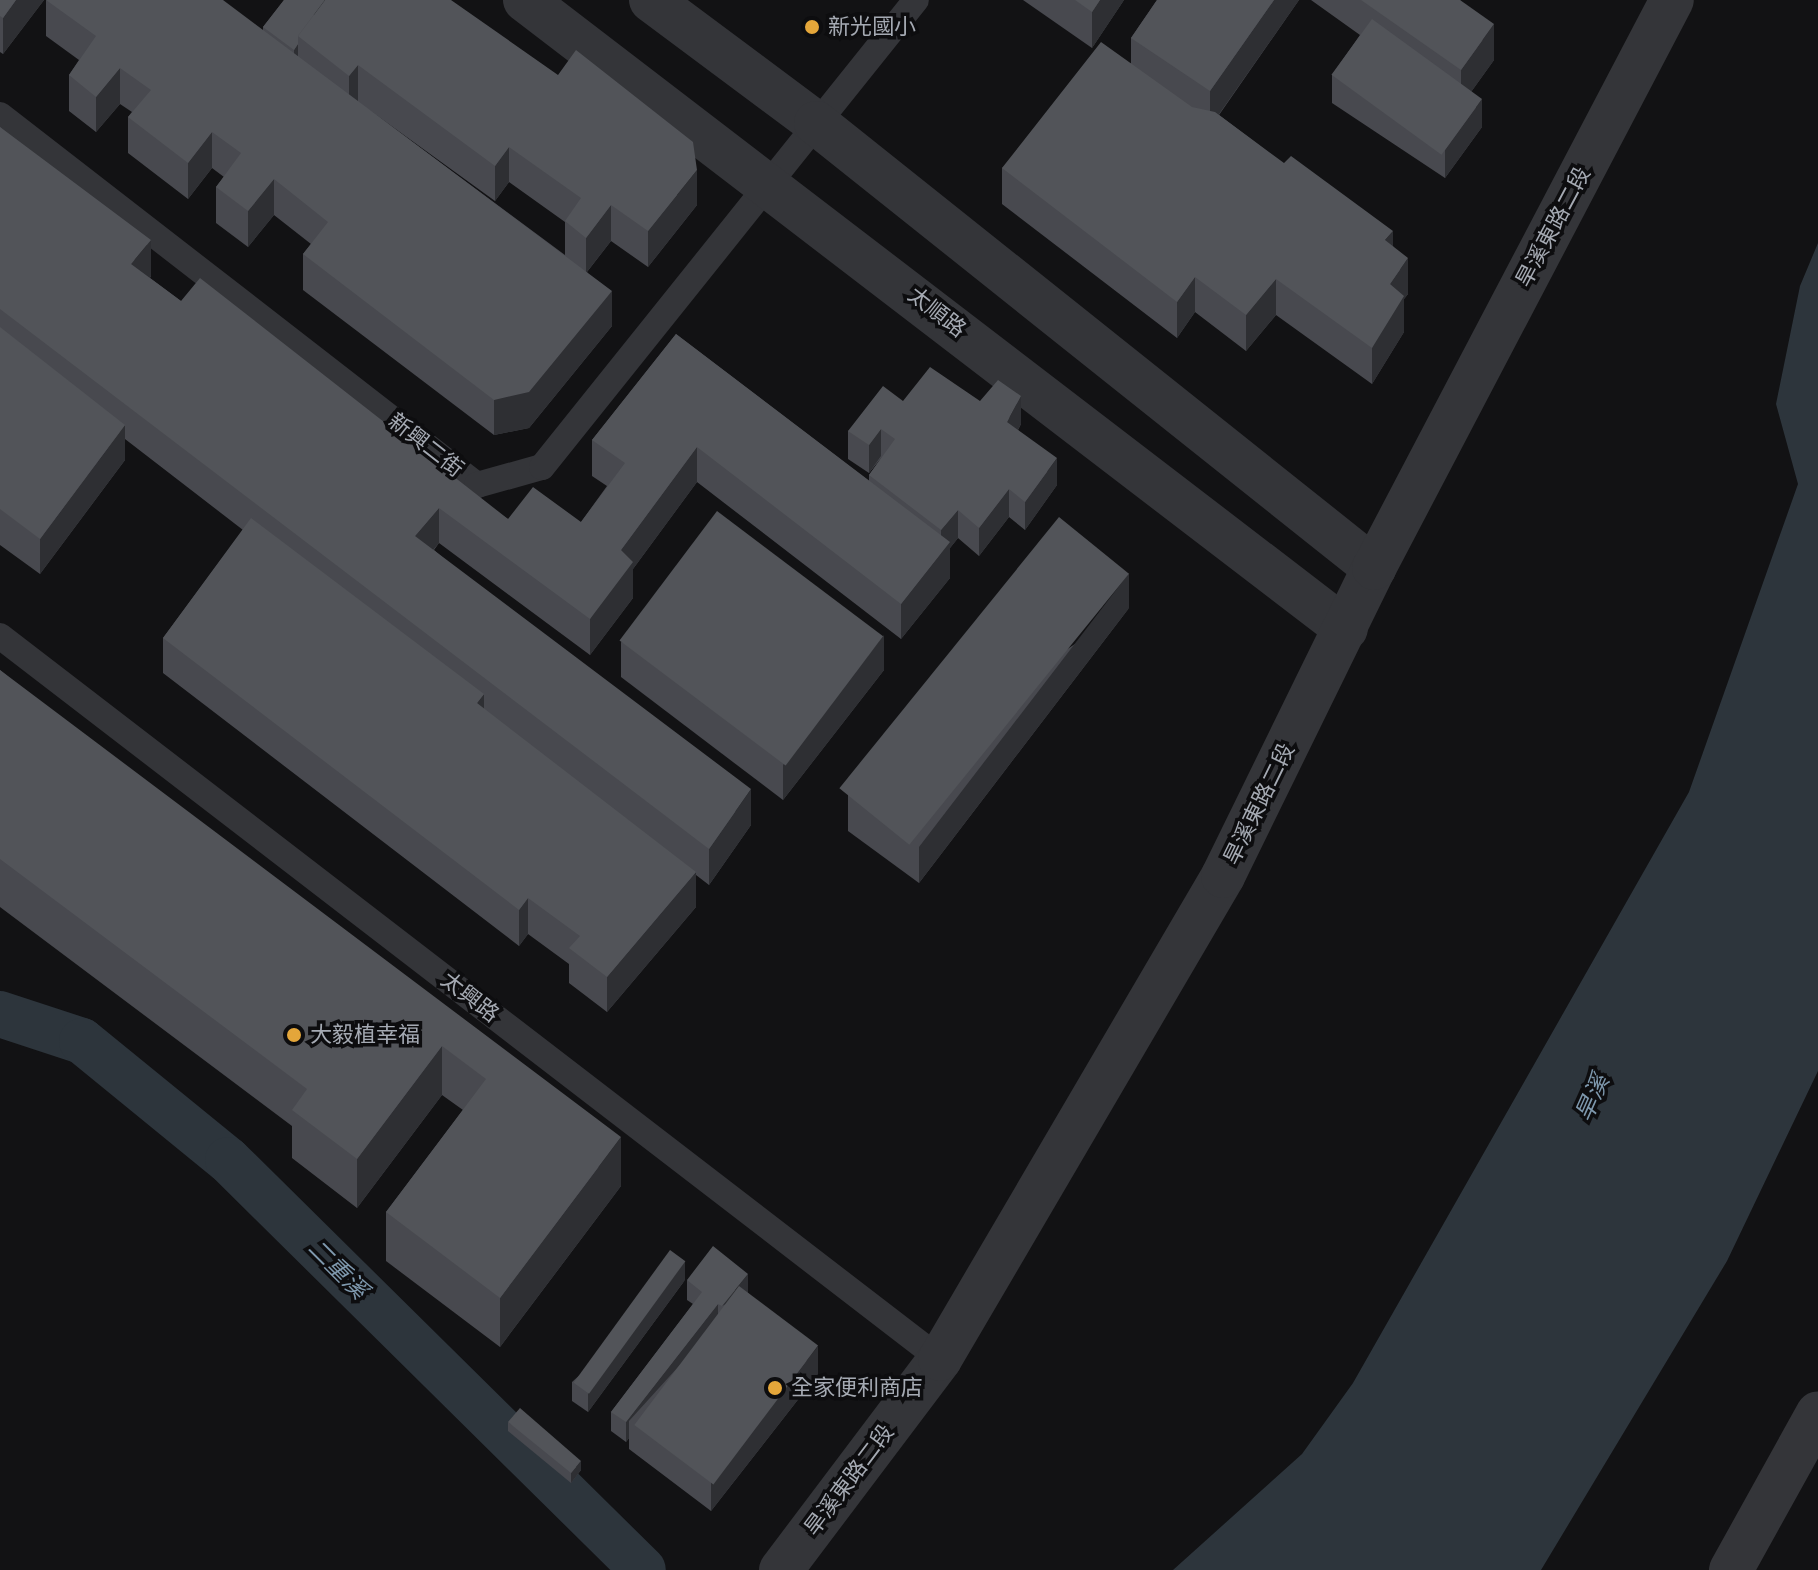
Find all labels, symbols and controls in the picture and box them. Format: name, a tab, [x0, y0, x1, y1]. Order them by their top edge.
place label: 新光國小	[828, 14, 916, 40]
marker: 新光國小	[803, 18, 821, 36]
street label: 旱溪東路二段	[1510, 163, 1596, 291]
street label: 太順路	[903, 281, 971, 343]
street label: 新興二街	[383, 408, 469, 482]
street label: 旱溪東路二段	[1218, 739, 1300, 869]
street label: 太興路	[436, 966, 504, 1028]
place label: 大毅植幸福	[310, 1022, 420, 1048]
marker: 大毅植幸福	[285, 1026, 303, 1044]
water label: 旱溪	[1569, 1070, 1615, 1126]
water label: 二重溪	[302, 1233, 374, 1305]
place label: 全家便利商店	[791, 1375, 923, 1401]
marker: 全家便利商店	[766, 1379, 784, 1397]
street label: 旱溪東路二段	[799, 1419, 899, 1541]

